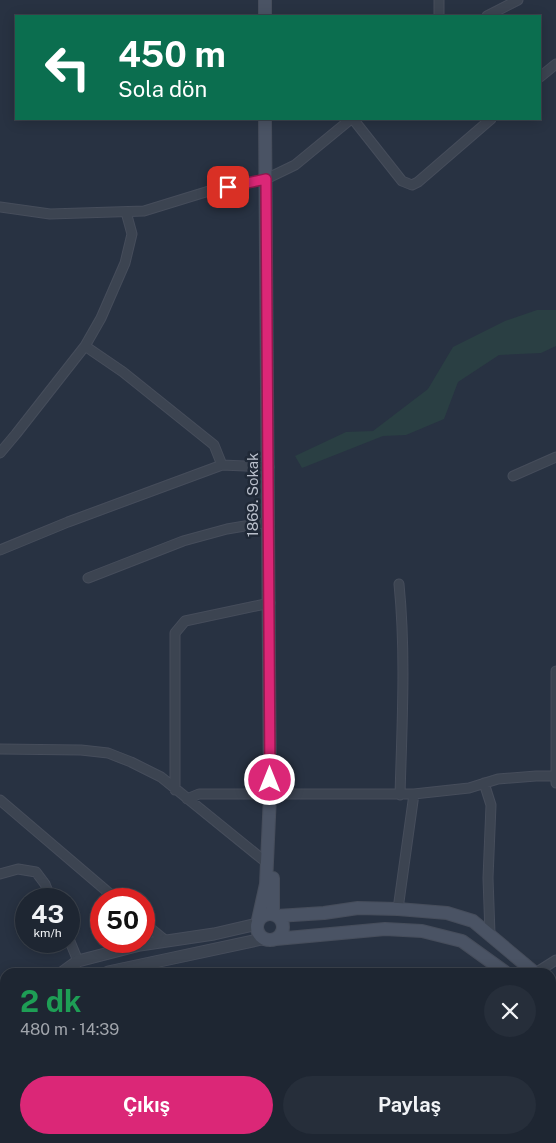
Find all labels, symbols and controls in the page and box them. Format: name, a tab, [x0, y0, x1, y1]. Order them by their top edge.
text: 450 m	[118, 34, 226, 75]
icon: left	[35, 35, 100, 100]
text: Sola dön	[118, 76, 207, 102]
pin	[207, 166, 249, 208]
icon: arrive	[214, 173, 242, 201]
street label: 1869. Sokak	[244, 453, 261, 537]
position arrow	[243, 753, 295, 805]
speed limit sign: 50	[90, 888, 155, 953]
text: 43	[31, 899, 64, 929]
text: km/h	[33, 926, 62, 940]
text: 2 dk	[20, 983, 81, 1019]
button: close	[484, 985, 536, 1037]
text: 480 m · 14:39	[20, 1020, 119, 1039]
button: Çıkış	[20, 1076, 273, 1134]
button: Paylaş	[283, 1076, 536, 1134]

